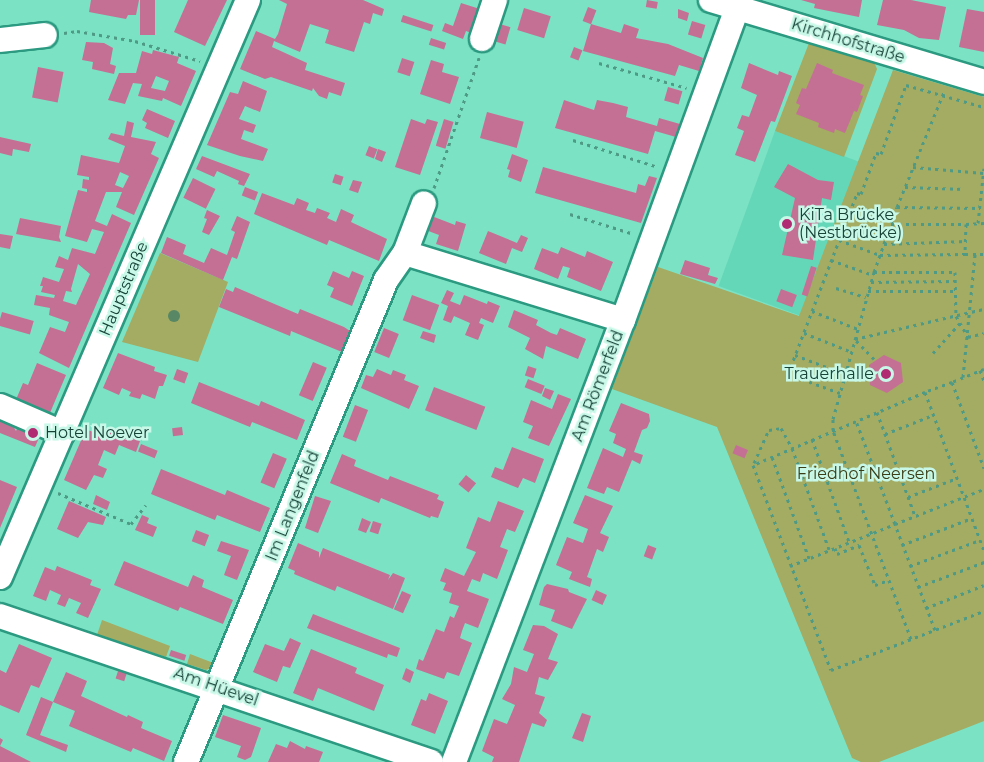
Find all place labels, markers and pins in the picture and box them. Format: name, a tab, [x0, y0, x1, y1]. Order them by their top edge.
place label: KiTa Brücke (Nestbrücke)	[799, 205, 902, 243]
marker: KiTa Brücke (Nestbrücke)	[780, 217, 794, 231]
place label: Trauerhalle	[785, 364, 874, 384]
marker: Trauerhalle	[879, 367, 893, 381]
place label: Hotel Noever	[45, 423, 149, 443]
marker: Hotel Noever	[26, 426, 40, 440]

